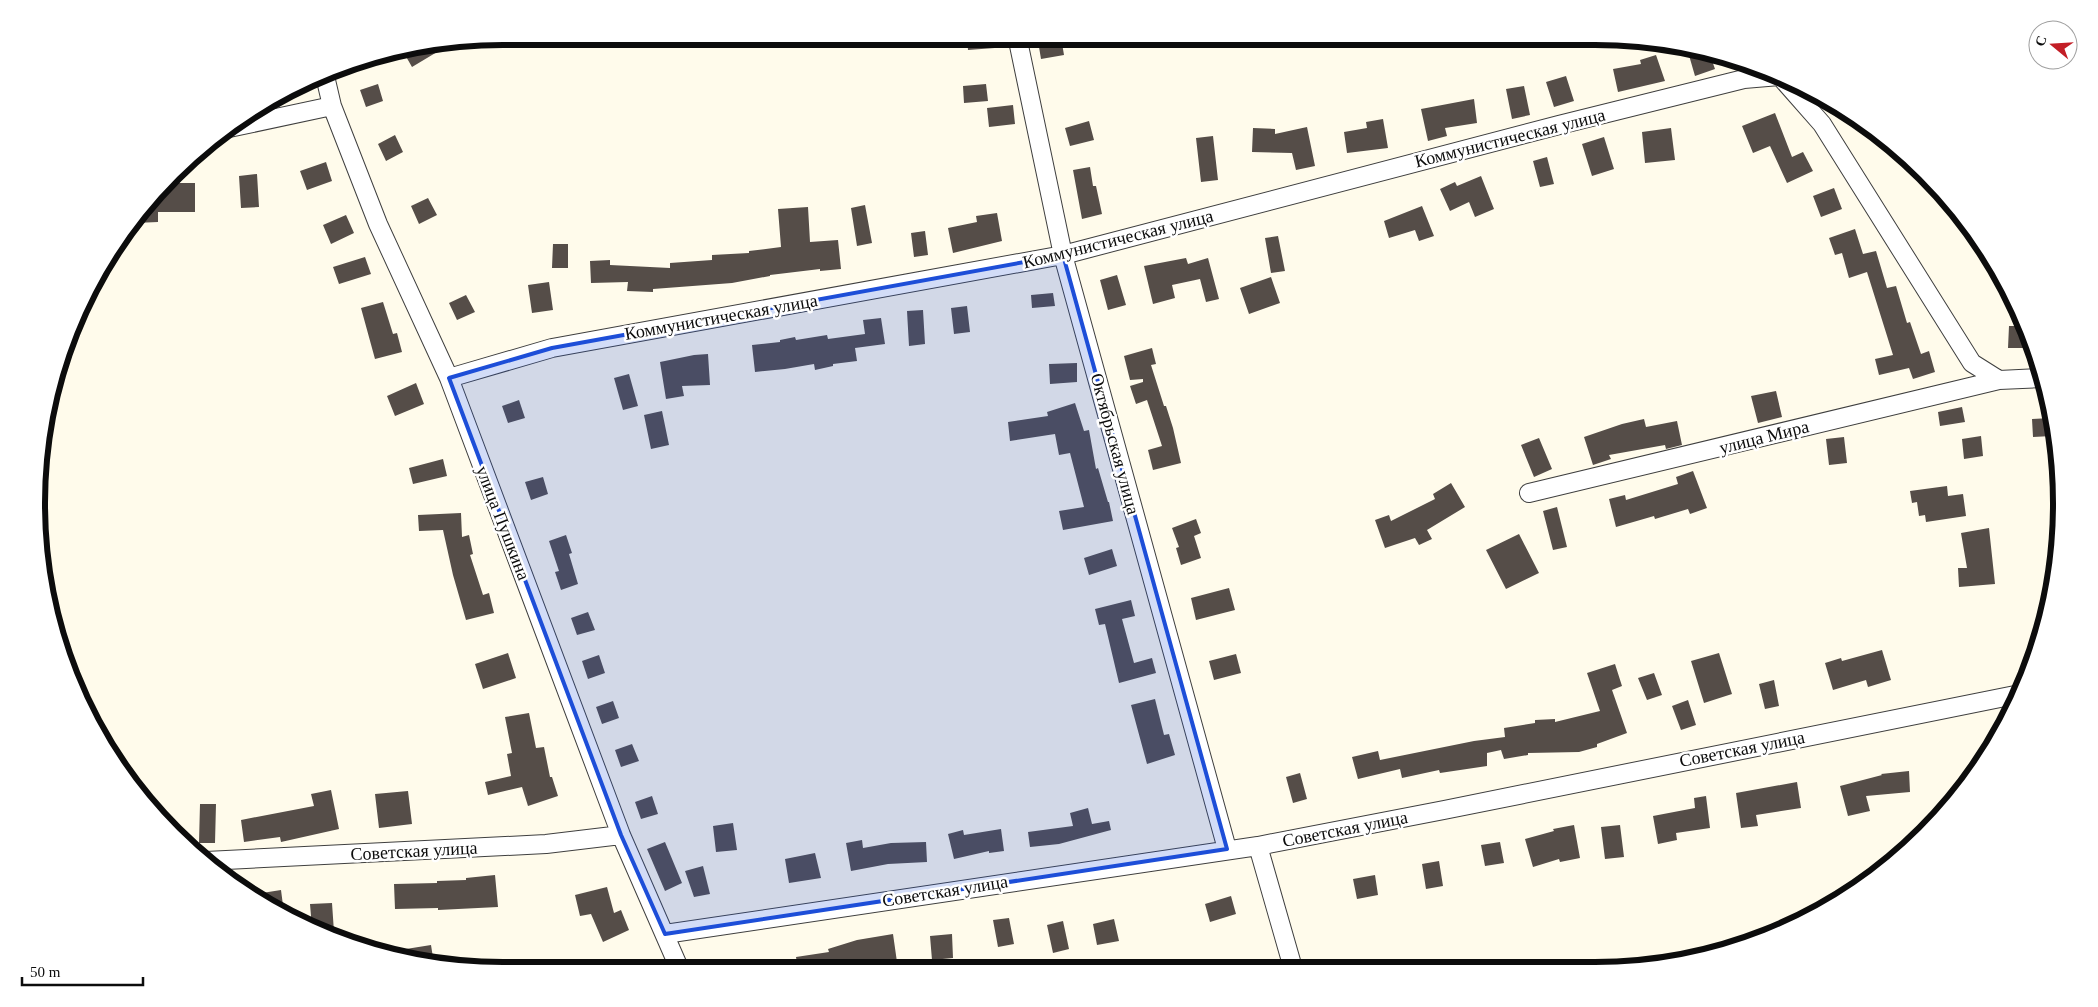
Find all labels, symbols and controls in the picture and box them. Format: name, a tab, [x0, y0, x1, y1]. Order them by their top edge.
north arrow	[2028, 20, 2078, 70]
text: С	[2032, 34, 2050, 48]
street label: Коммунистическая улица	[1413, 105, 1607, 171]
street label: Коммунистическая улица	[1021, 206, 1215, 272]
street label: Коммунистическая улица	[623, 290, 819, 344]
street label: Октябрьская улица	[1087, 371, 1143, 517]
street label: улица Мира	[1717, 416, 1811, 458]
street label: улица Пушкина	[472, 463, 534, 583]
street label: Советская улица	[1678, 727, 1806, 771]
street label: Советская улица	[1281, 807, 1409, 851]
street label: Советская улица	[350, 838, 478, 864]
street label: Советская улица	[881, 871, 1009, 911]
scale bar	[22, 954, 144, 986]
text: 50 m	[30, 964, 61, 980]

